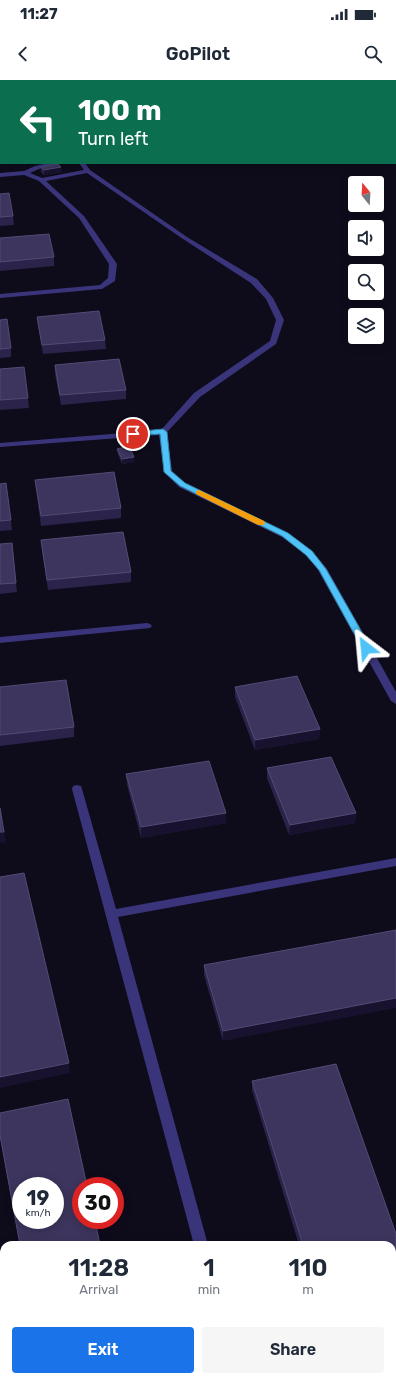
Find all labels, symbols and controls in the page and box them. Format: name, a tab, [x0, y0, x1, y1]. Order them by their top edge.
text: 11:27	[20, 5, 58, 23]
icon: back	[12, 43, 34, 65]
text: GoPilot	[166, 43, 230, 65]
icon: search	[362, 43, 384, 65]
text: 100 m	[78, 94, 162, 127]
icon: left	[12, 96, 64, 148]
text: Turn left	[78, 128, 148, 150]
north arrow	[348, 176, 384, 212]
map controls	[348, 176, 384, 344]
button: sound	[348, 220, 384, 256]
button: search	[348, 264, 384, 300]
button: layers	[348, 308, 384, 344]
pin	[116, 417, 150, 451]
icon: arrive	[122, 423, 144, 445]
position arrow	[345, 627, 387, 669]
speed limit sign: 30	[72, 1177, 124, 1229]
text: 19	[27, 1186, 49, 1210]
text: km/h	[26, 1207, 50, 1219]
text: 11:28	[68, 1254, 129, 1282]
text: 1	[203, 1254, 215, 1282]
text: 110	[289, 1254, 328, 1282]
text: Arrival	[79, 1282, 118, 1297]
text: min	[198, 1282, 220, 1297]
text: m	[302, 1282, 314, 1297]
button: Exit	[12, 1327, 194, 1373]
button: Share	[202, 1327, 384, 1373]

